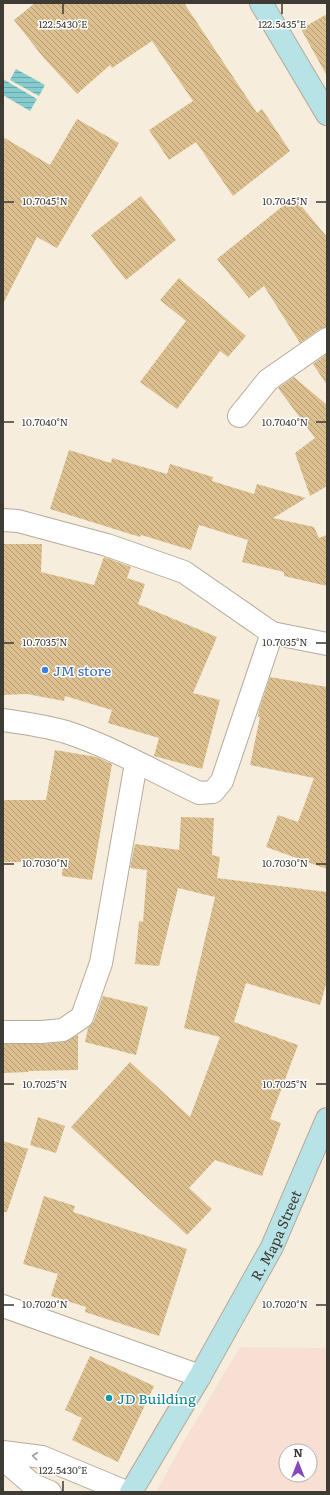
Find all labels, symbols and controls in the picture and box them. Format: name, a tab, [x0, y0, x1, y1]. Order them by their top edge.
text: 122.5430°E	[39, 16, 88, 31]
text: 122.5435°E	[258, 16, 306, 31]
text: 10.7045°N	[22, 193, 68, 208]
text: 10.7045°N	[262, 193, 308, 208]
text: 10.7040°N	[22, 414, 68, 429]
text: 10.7040°N	[262, 414, 308, 429]
text: 10.7035°N	[22, 634, 68, 649]
text: 10.7035°N	[262, 634, 308, 649]
place label: JM store	[53, 660, 111, 680]
marker: JM store	[40, 665, 50, 675]
text: 10.7030°N	[22, 855, 68, 870]
text: 10.7030°N	[262, 855, 308, 870]
text: 10.7025°N	[22, 1076, 68, 1091]
text: 10.7025°N	[262, 1076, 308, 1091]
street label: R. Mapa Street	[245, 1186, 306, 1284]
text: 10.7020°N	[22, 1296, 68, 1311]
text: 10.7020°N	[262, 1296, 308, 1311]
place label: JD Building	[117, 1388, 196, 1408]
marker: JD Building	[104, 1393, 114, 1403]
north arrow	[278, 1443, 318, 1483]
text: N	[293, 1444, 303, 1460]
one-way arrow	[32, 1452, 38, 1461]
text: 122.5430°E	[39, 1462, 88, 1477]

